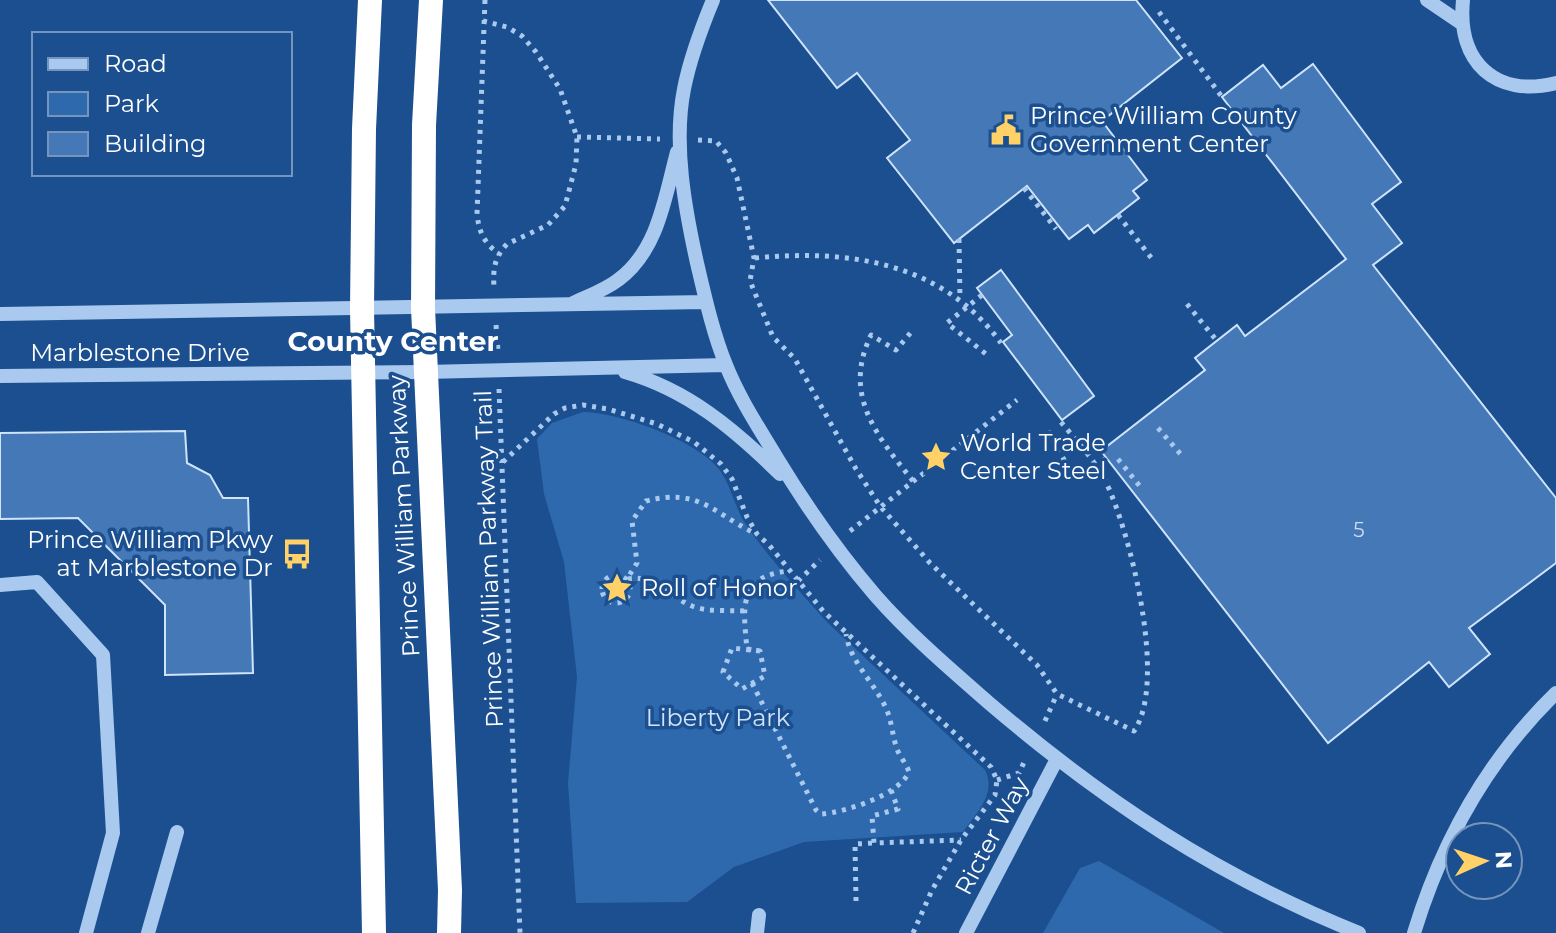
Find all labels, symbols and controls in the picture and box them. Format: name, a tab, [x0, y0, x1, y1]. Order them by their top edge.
legend	[32, 32, 292, 176]
text: Road	[104, 49, 167, 78]
text: Park	[104, 89, 159, 118]
place label: Prince William County Government Center	[1030, 101, 1297, 158]
public building icon: Prince William County Government Center	[989, 113, 1023, 147]
text: Building	[104, 129, 207, 158]
district label: County Center	[287, 324, 499, 358]
street label: Marblestone Drive	[30, 338, 250, 367]
street label: Prince William Parkway	[382, 374, 425, 658]
street label: Prince William Parkway Trail	[468, 390, 509, 728]
place label: World Trade Center Steel	[960, 428, 1106, 485]
place icon: World Trade Center Steel	[919, 440, 953, 474]
house number: 5	[1353, 518, 1365, 542]
place label: Prince William Pkwy at Marblestone Dr	[27, 525, 273, 582]
bus stop icon: Prince William Pkwy at Marblestone Dr	[280, 537, 314, 571]
place icon: Roll of Honor	[600, 571, 634, 605]
place label: Roll of Honor	[641, 573, 798, 602]
park label: Liberty Park	[646, 703, 791, 732]
street label: Ricter Way	[948, 772, 1035, 900]
north arrow	[1444, 821, 1524, 901]
text: N	[1490, 850, 1517, 870]

